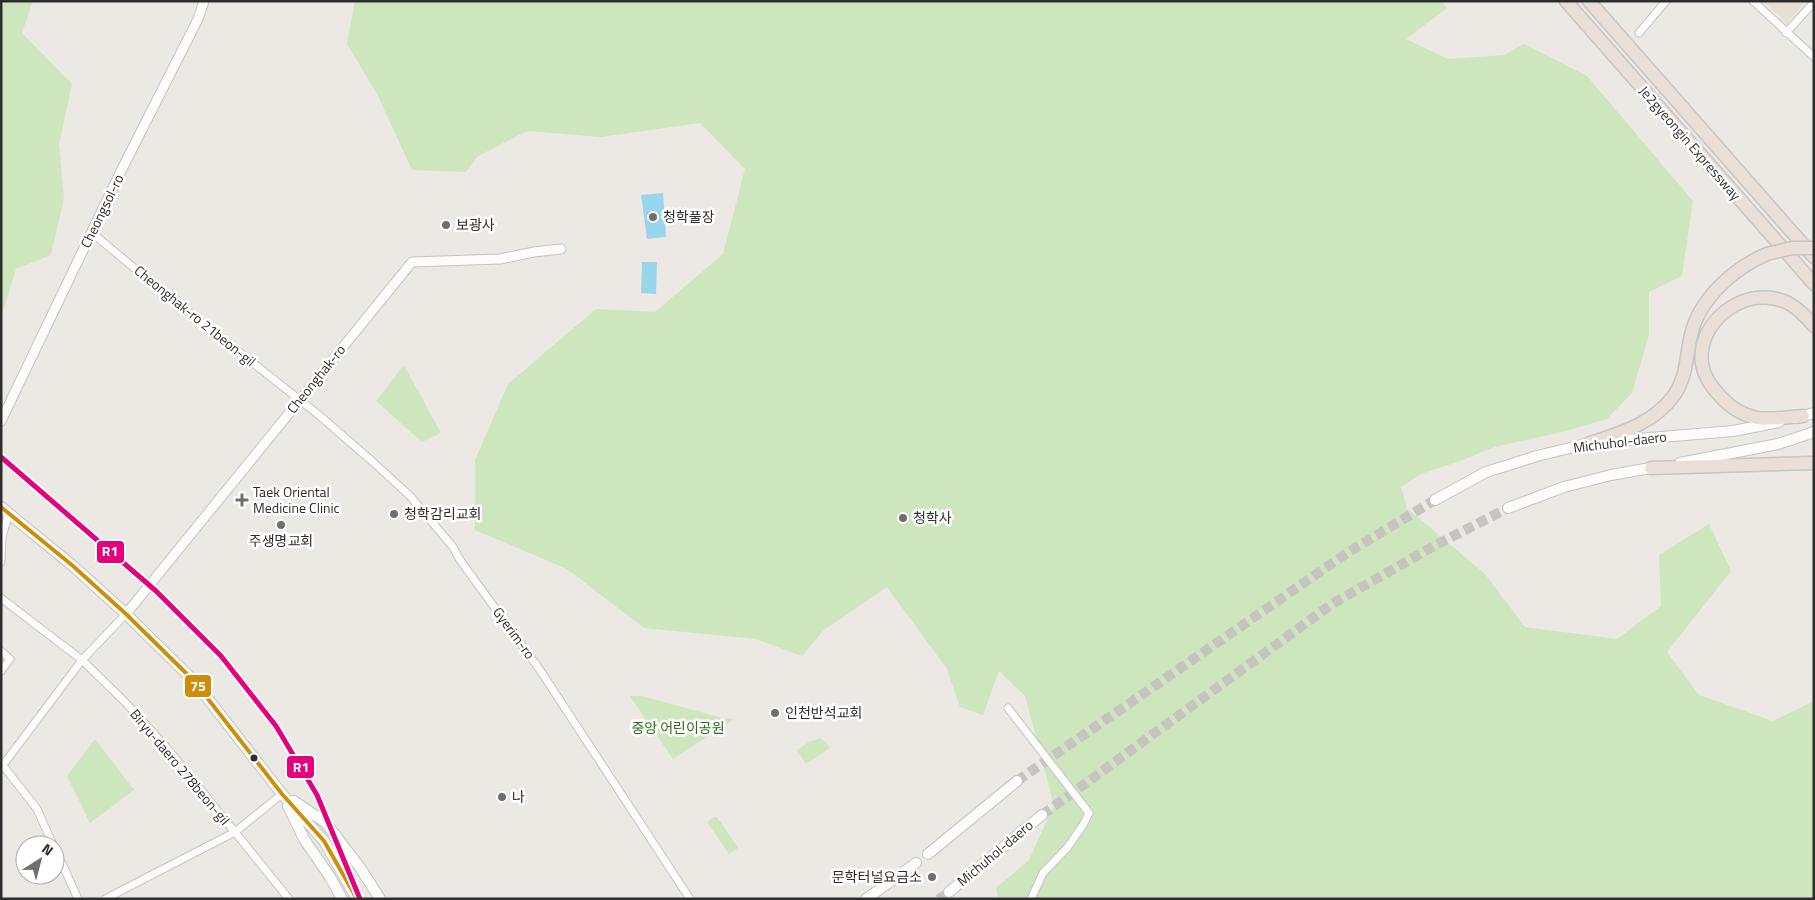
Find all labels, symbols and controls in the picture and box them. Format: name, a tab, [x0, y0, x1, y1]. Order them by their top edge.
street label: Je2gyeongin Expressway	[1635, 81, 1746, 205]
street label: Cheongsol-ro	[75, 170, 128, 251]
place label: 청학풀장	[663, 206, 715, 227]
marker: 청학풀장	[647, 211, 659, 223]
place label: 보광사	[456, 214, 495, 235]
marker: 보광사	[440, 219, 452, 231]
street label: Cheonghak-ro 21beon-gil	[130, 260, 261, 371]
street label: Cheonghak-ro	[281, 340, 350, 418]
street label: Michuhol-daero	[1572, 425, 1668, 458]
place label: Taek Oriental Medicine Clinic	[253, 481, 340, 518]
marker: Taek Oriental Medicine Clinic	[235, 493, 249, 507]
place label: 청학감리교회	[404, 503, 481, 524]
place label: 청학사	[913, 507, 952, 528]
marker: 청학감리교회	[388, 508, 400, 520]
marker: 청학사	[897, 512, 909, 524]
marker: 주생명교회	[275, 519, 287, 531]
place label: 주생명교회	[249, 530, 313, 551]
line badge: R1	[96, 540, 125, 564]
text: R1	[102, 540, 118, 561]
street label: Gyerim-ro	[488, 602, 541, 663]
line badge: 75	[184, 674, 212, 698]
text: 75	[190, 675, 206, 696]
place label: 인천반석교회	[785, 702, 862, 723]
street label: Biryu-daero 278beon-gil	[125, 704, 235, 829]
marker: 인천반석교회	[769, 707, 781, 719]
park label: 중앙 어린이공원	[631, 717, 725, 738]
unlabelled marker	[249, 753, 259, 763]
line badge: R1	[286, 755, 315, 779]
text: R1	[293, 756, 309, 777]
place label: 나	[512, 786, 525, 807]
marker: 나	[496, 791, 508, 803]
street label: Michuhol-daero	[952, 814, 1037, 891]
north arrow	[15, 835, 65, 885]
text: N	[38, 838, 58, 860]
place label: 문학터널요금소	[832, 866, 922, 887]
marker: 문학터널요금소	[926, 871, 938, 883]

